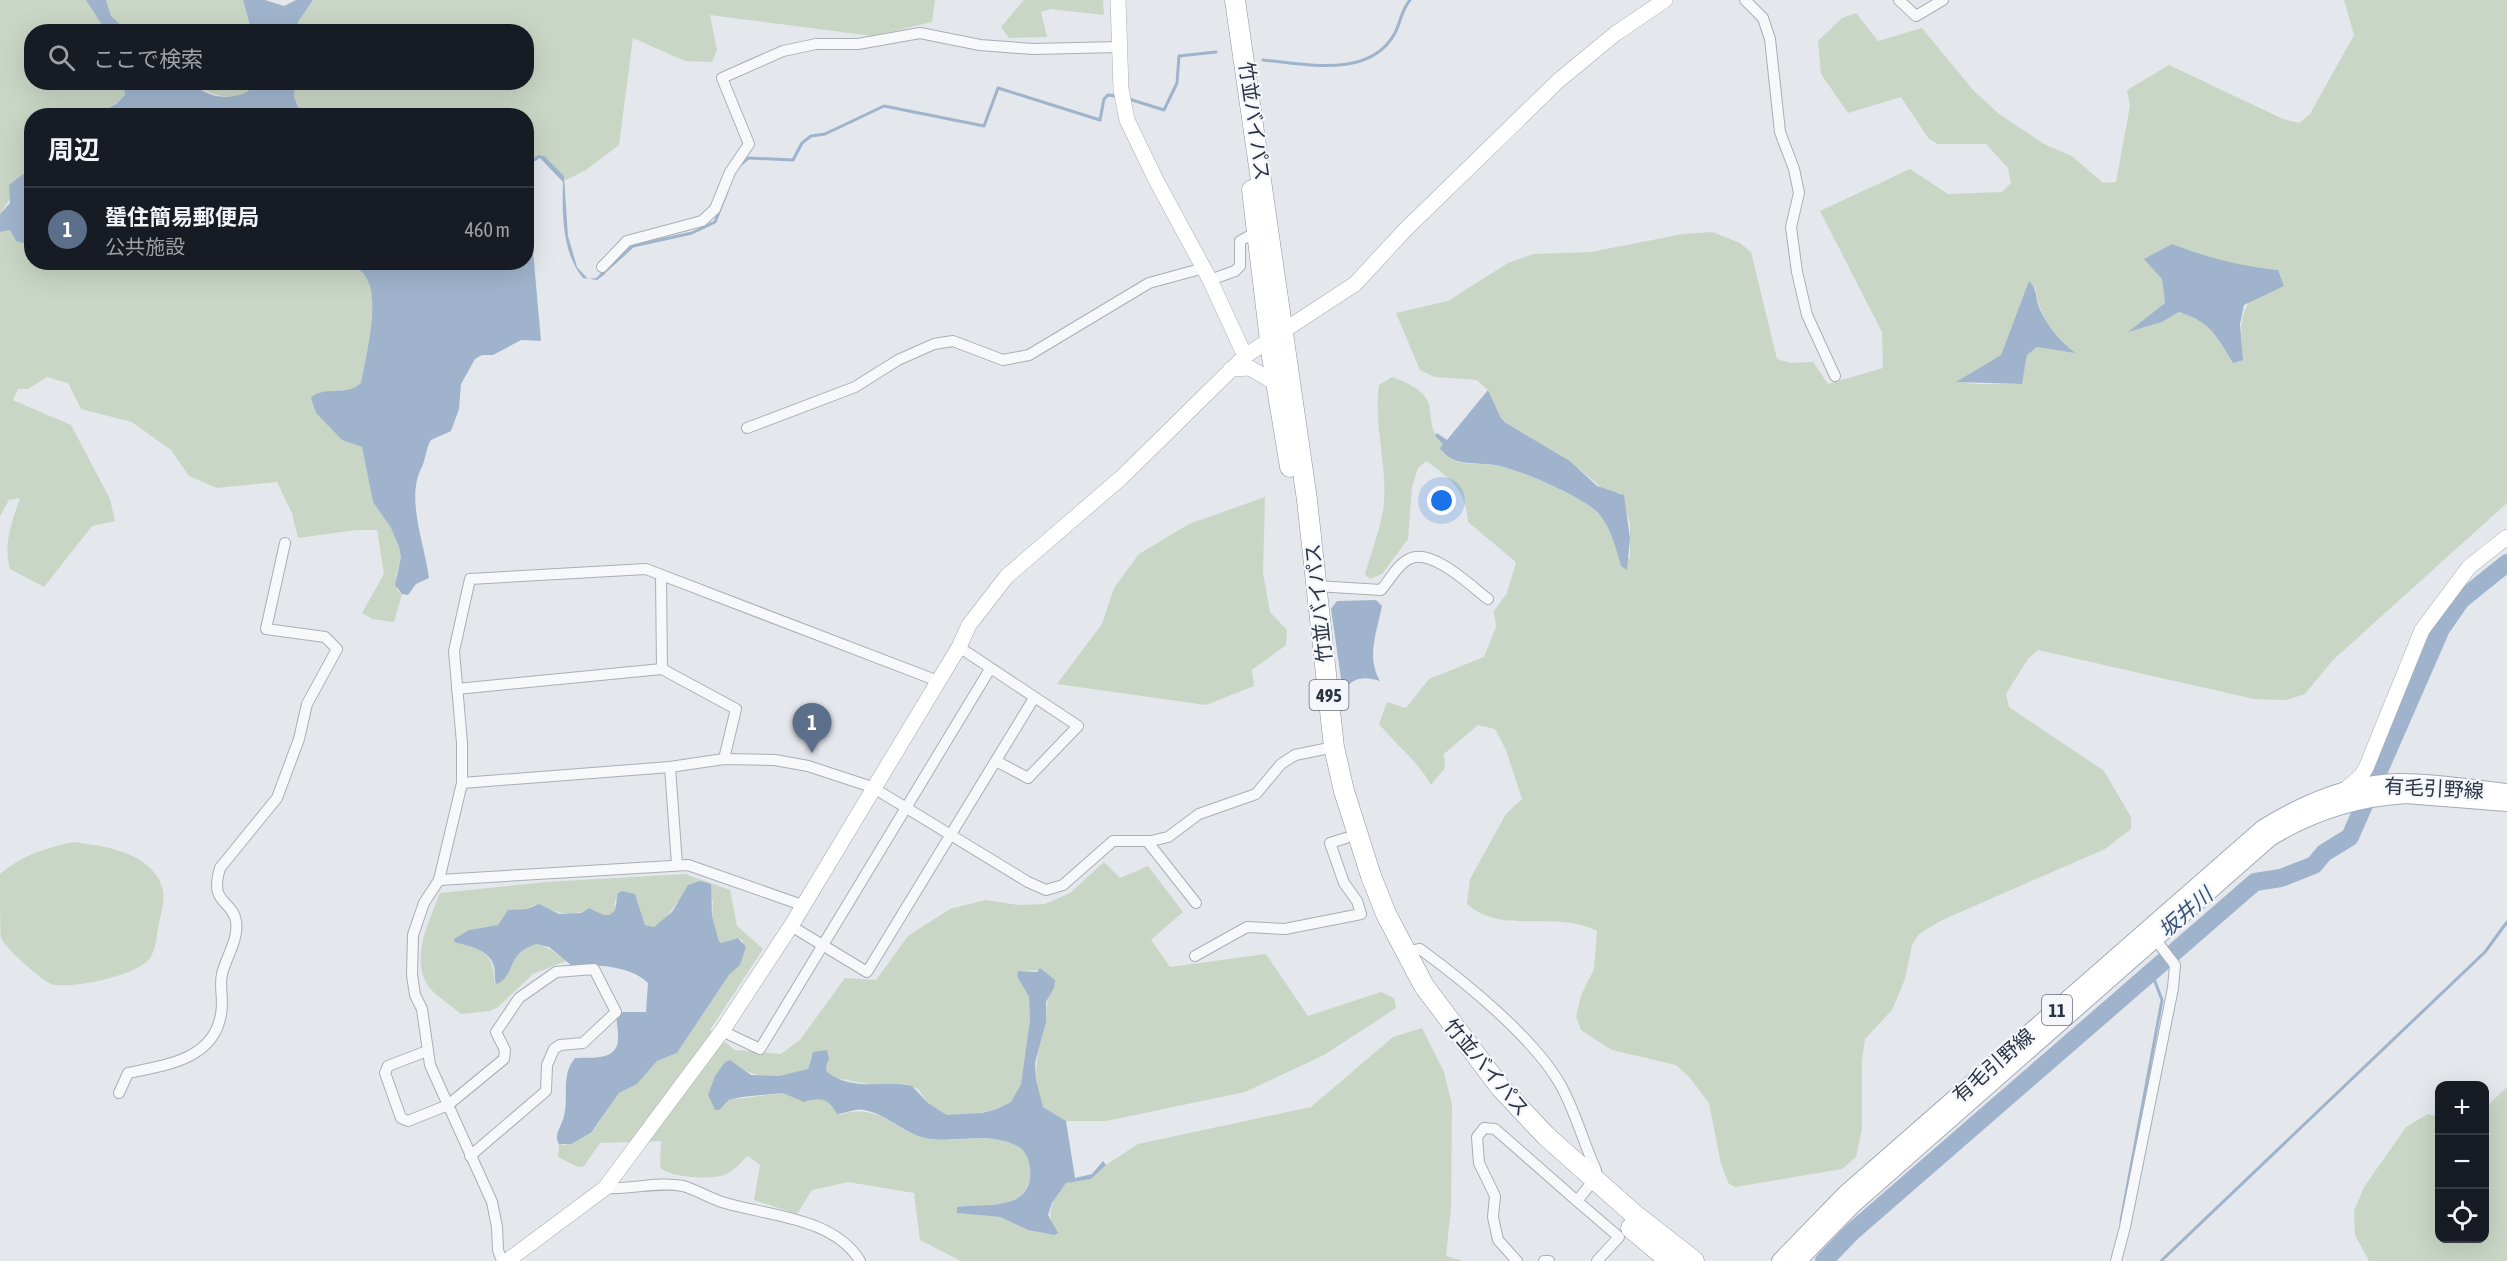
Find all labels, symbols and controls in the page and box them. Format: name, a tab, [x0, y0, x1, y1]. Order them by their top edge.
search box	[24, 24, 534, 90]
icon: search	[45, 41, 78, 74]
text: ここで検索	[93, 46, 203, 72]
street label: 竹並バイパス	[1235, 60, 1275, 182]
text: 周辺	[48, 135, 100, 165]
text: 蜑住簡易郵便局	[105, 204, 259, 230]
text: 1	[63, 218, 72, 241]
text: 460 m	[465, 218, 510, 241]
text: 公共施設	[105, 235, 185, 258]
your location	[1427, 486, 1456, 515]
street label: 竹並バイパス	[1300, 542, 1336, 664]
road number: 495	[1310, 680, 1348, 710]
pin: 1	[792, 704, 832, 753]
street label: 有毛引野線	[2383, 774, 2485, 802]
water label: 坂井川	[2153, 881, 2218, 942]
road number: 11	[2042, 995, 2072, 1025]
street label: 竹並バイパス	[1440, 1014, 1534, 1120]
street label: 有毛引野線	[1948, 1024, 2038, 1106]
map controls	[2435, 1081, 2489, 1243]
button: +	[2435, 1081, 2489, 1135]
button: −	[2435, 1135, 2489, 1189]
button: locate	[2435, 1189, 2489, 1243]

